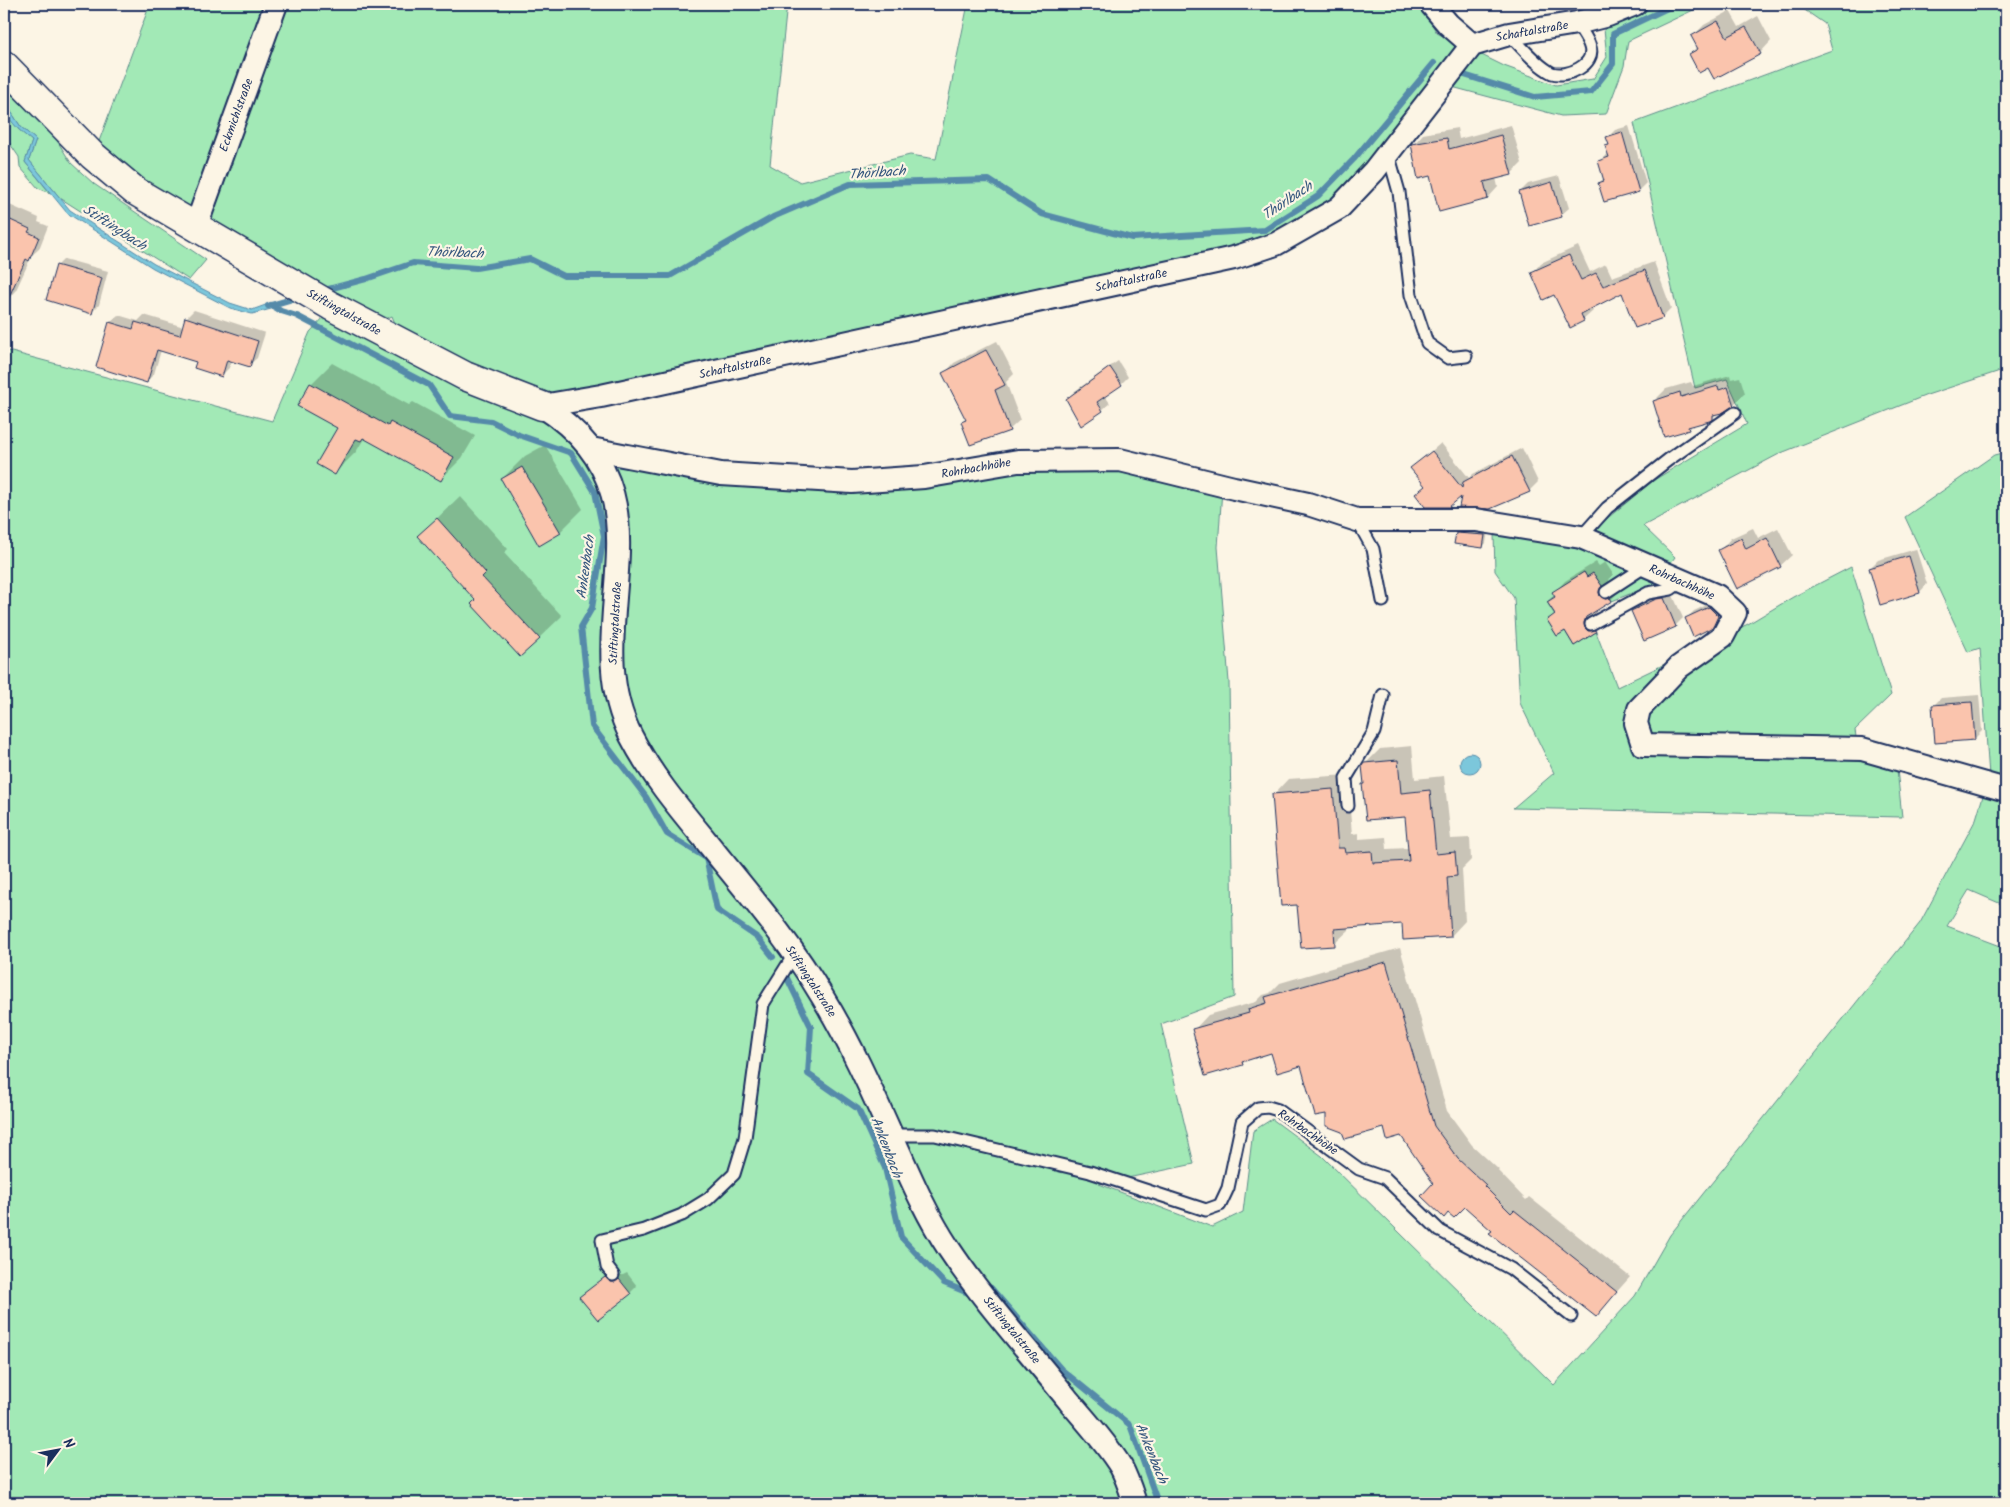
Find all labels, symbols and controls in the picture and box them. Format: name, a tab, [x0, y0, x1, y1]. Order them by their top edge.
street label: Schaftalstraße	[1494, 16, 1570, 47]
street label: Eckmichlstraße	[214, 75, 259, 155]
water label: Thörlbach	[848, 160, 908, 186]
water label: Thörlbach	[1258, 175, 1319, 226]
water label: Stiftingbach	[78, 199, 152, 257]
water label: Thörlbach	[426, 241, 485, 265]
street label: Schaftalstraße	[1093, 263, 1169, 297]
street label: Stiftingtalstraße	[303, 284, 385, 341]
street label: Schaftalstraße	[697, 350, 773, 384]
street label: Rohrbachhöhe	[940, 453, 1013, 484]
water label: Ankenbach	[571, 532, 602, 600]
street label: Rohrbachhöhe	[1646, 559, 1718, 606]
street label: Stiftingtalstraße	[604, 581, 627, 665]
street label: Stiftingtalstraße	[780, 941, 841, 1022]
street label: Rohrbachhöhe	[1273, 1104, 1342, 1161]
water label: Ankenbach	[864, 1114, 908, 1183]
street label: Stiftingtalstraße	[978, 1292, 1045, 1369]
water label: Ankenbach	[1129, 1420, 1174, 1489]
north arrow	[32, 1424, 82, 1474]
text: N	[57, 1434, 80, 1453]

